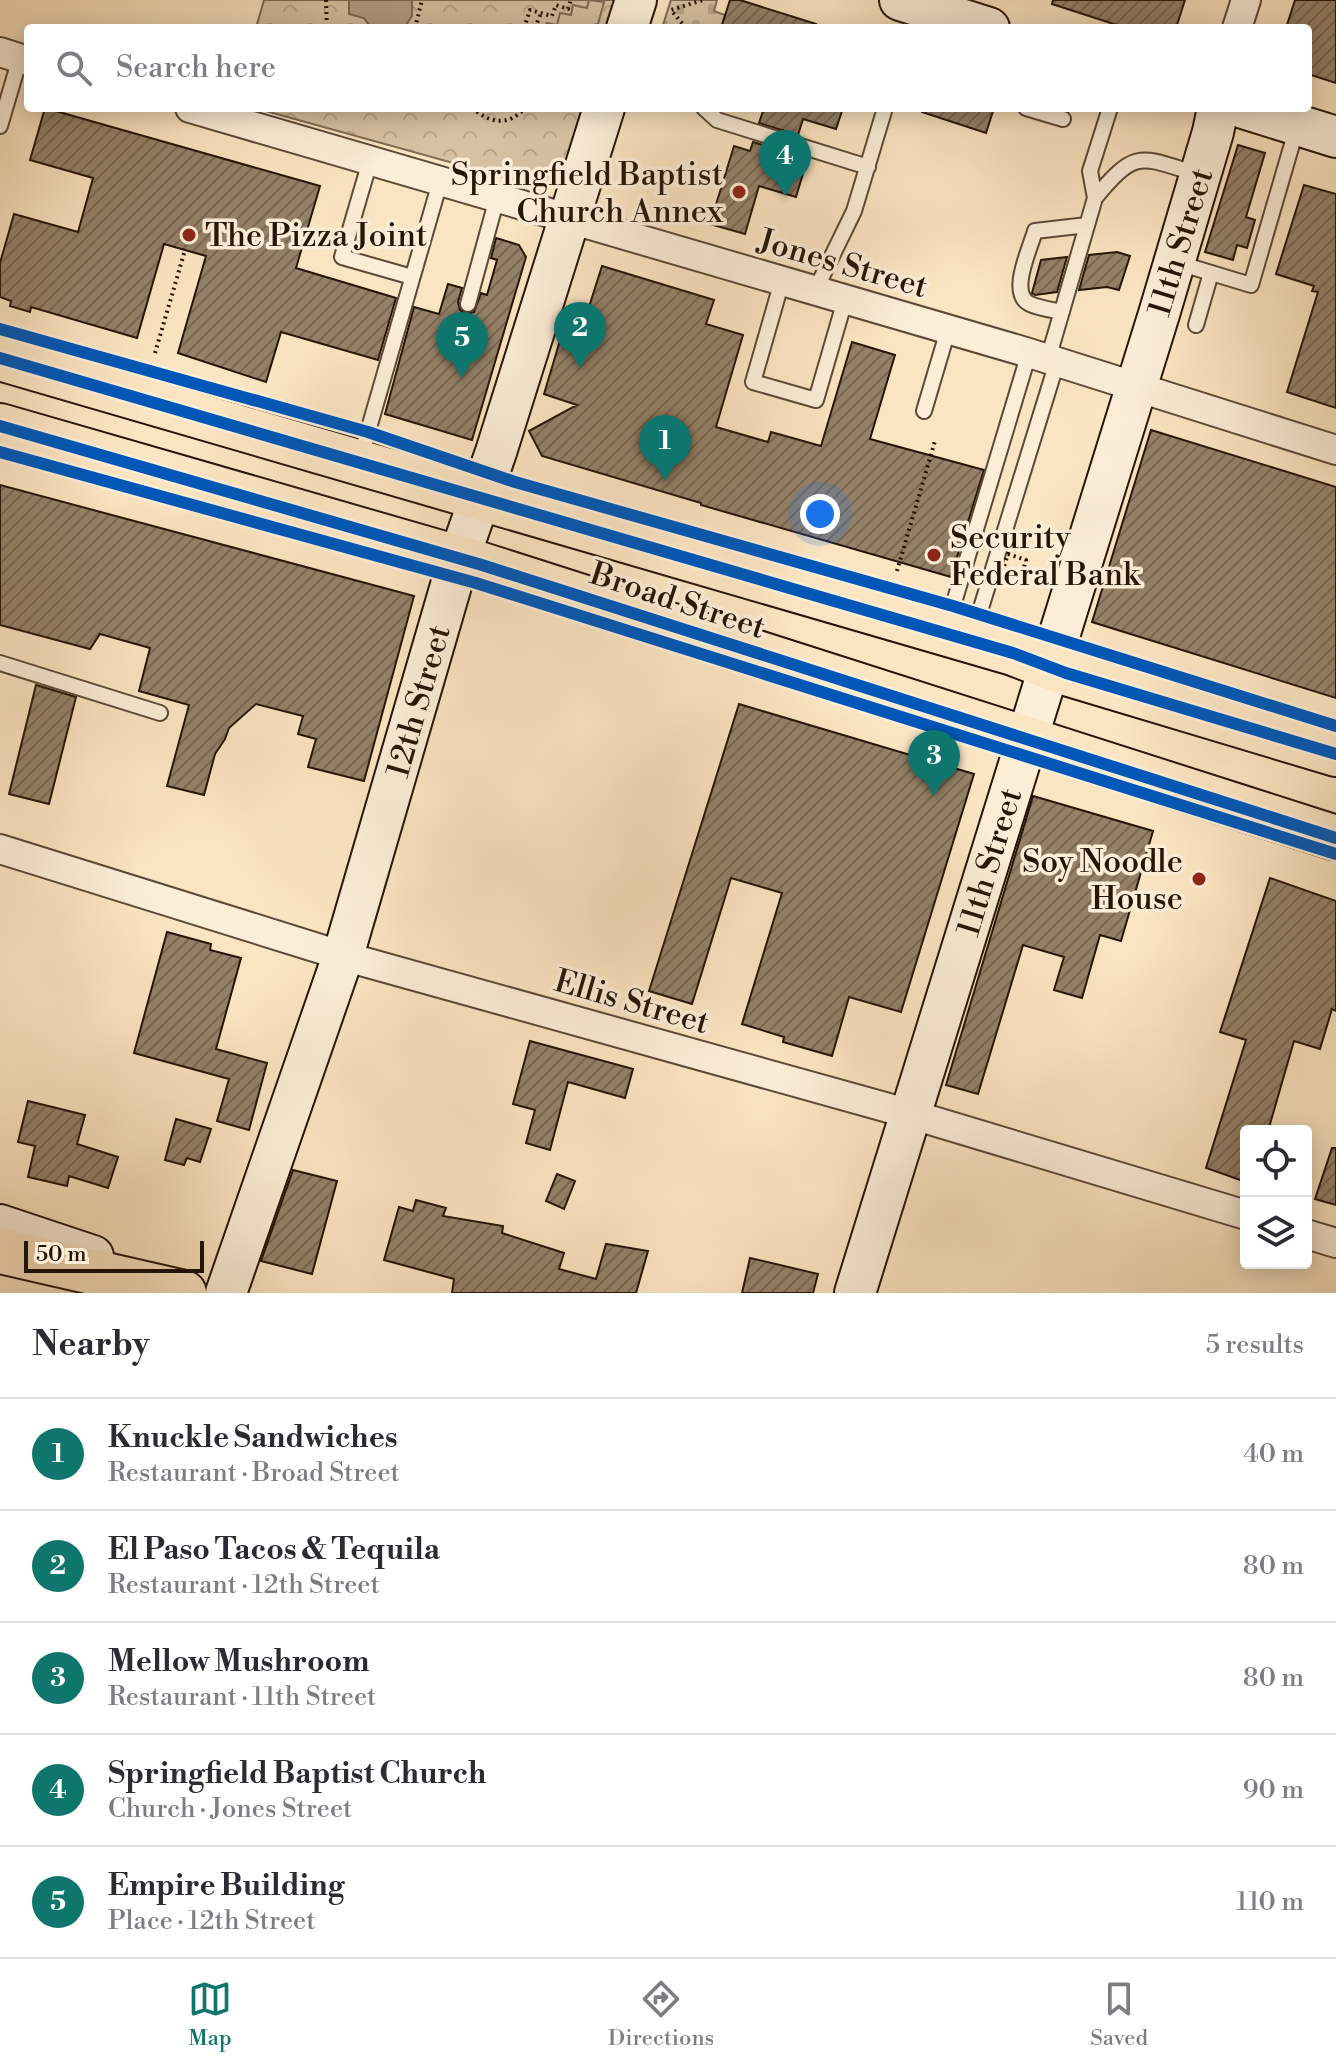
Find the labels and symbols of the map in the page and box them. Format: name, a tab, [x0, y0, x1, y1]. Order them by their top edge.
pin: 4	[759, 130, 811, 196]
place label: Springfield Baptist Church Annex	[451, 155, 724, 232]
street label: 11th Street	[1139, 163, 1222, 321]
marker: Springfield Baptist Church Annex	[730, 183, 748, 201]
place label: The Pizza Joint	[205, 216, 427, 256]
street label: Jones Street	[752, 220, 932, 307]
marker: The Pizza Joint	[180, 226, 198, 244]
pin: 2	[554, 302, 606, 368]
pin: 5	[436, 312, 488, 378]
pin: 1	[639, 415, 691, 481]
your location	[800, 494, 840, 534]
place label: Security Federal Bank	[950, 518, 1142, 595]
marker: Security Federal Bank	[925, 546, 943, 564]
street label: Broad Street	[584, 554, 770, 648]
street label: 12th Street	[378, 620, 460, 782]
pin: 3	[908, 730, 960, 796]
street label: 11th Street	[948, 783, 1031, 941]
place label: Soy Noodle House	[1022, 842, 1183, 919]
marker: Soy Noodle House	[1190, 870, 1208, 888]
street label: Ellis Street	[550, 961, 714, 1043]
scale bar	[24, 1237, 204, 1273]

